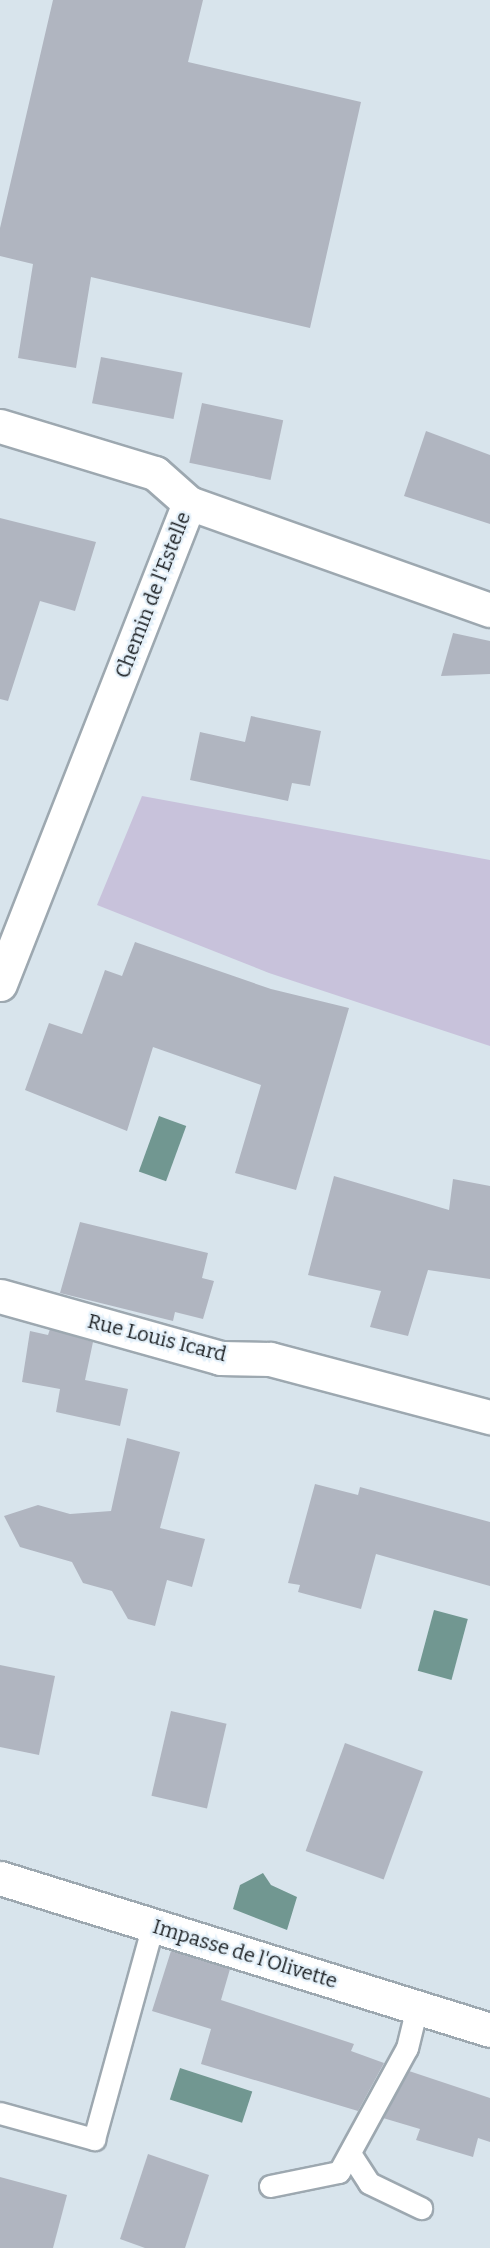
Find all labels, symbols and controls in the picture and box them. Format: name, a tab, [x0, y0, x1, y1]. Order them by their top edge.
street label: Chemin de l'Estelle	[110, 508, 196, 682]
street label: Rue Louis Icard	[85, 1309, 229, 1367]
street label: Impasse de l'Olivette	[150, 1915, 340, 1993]

